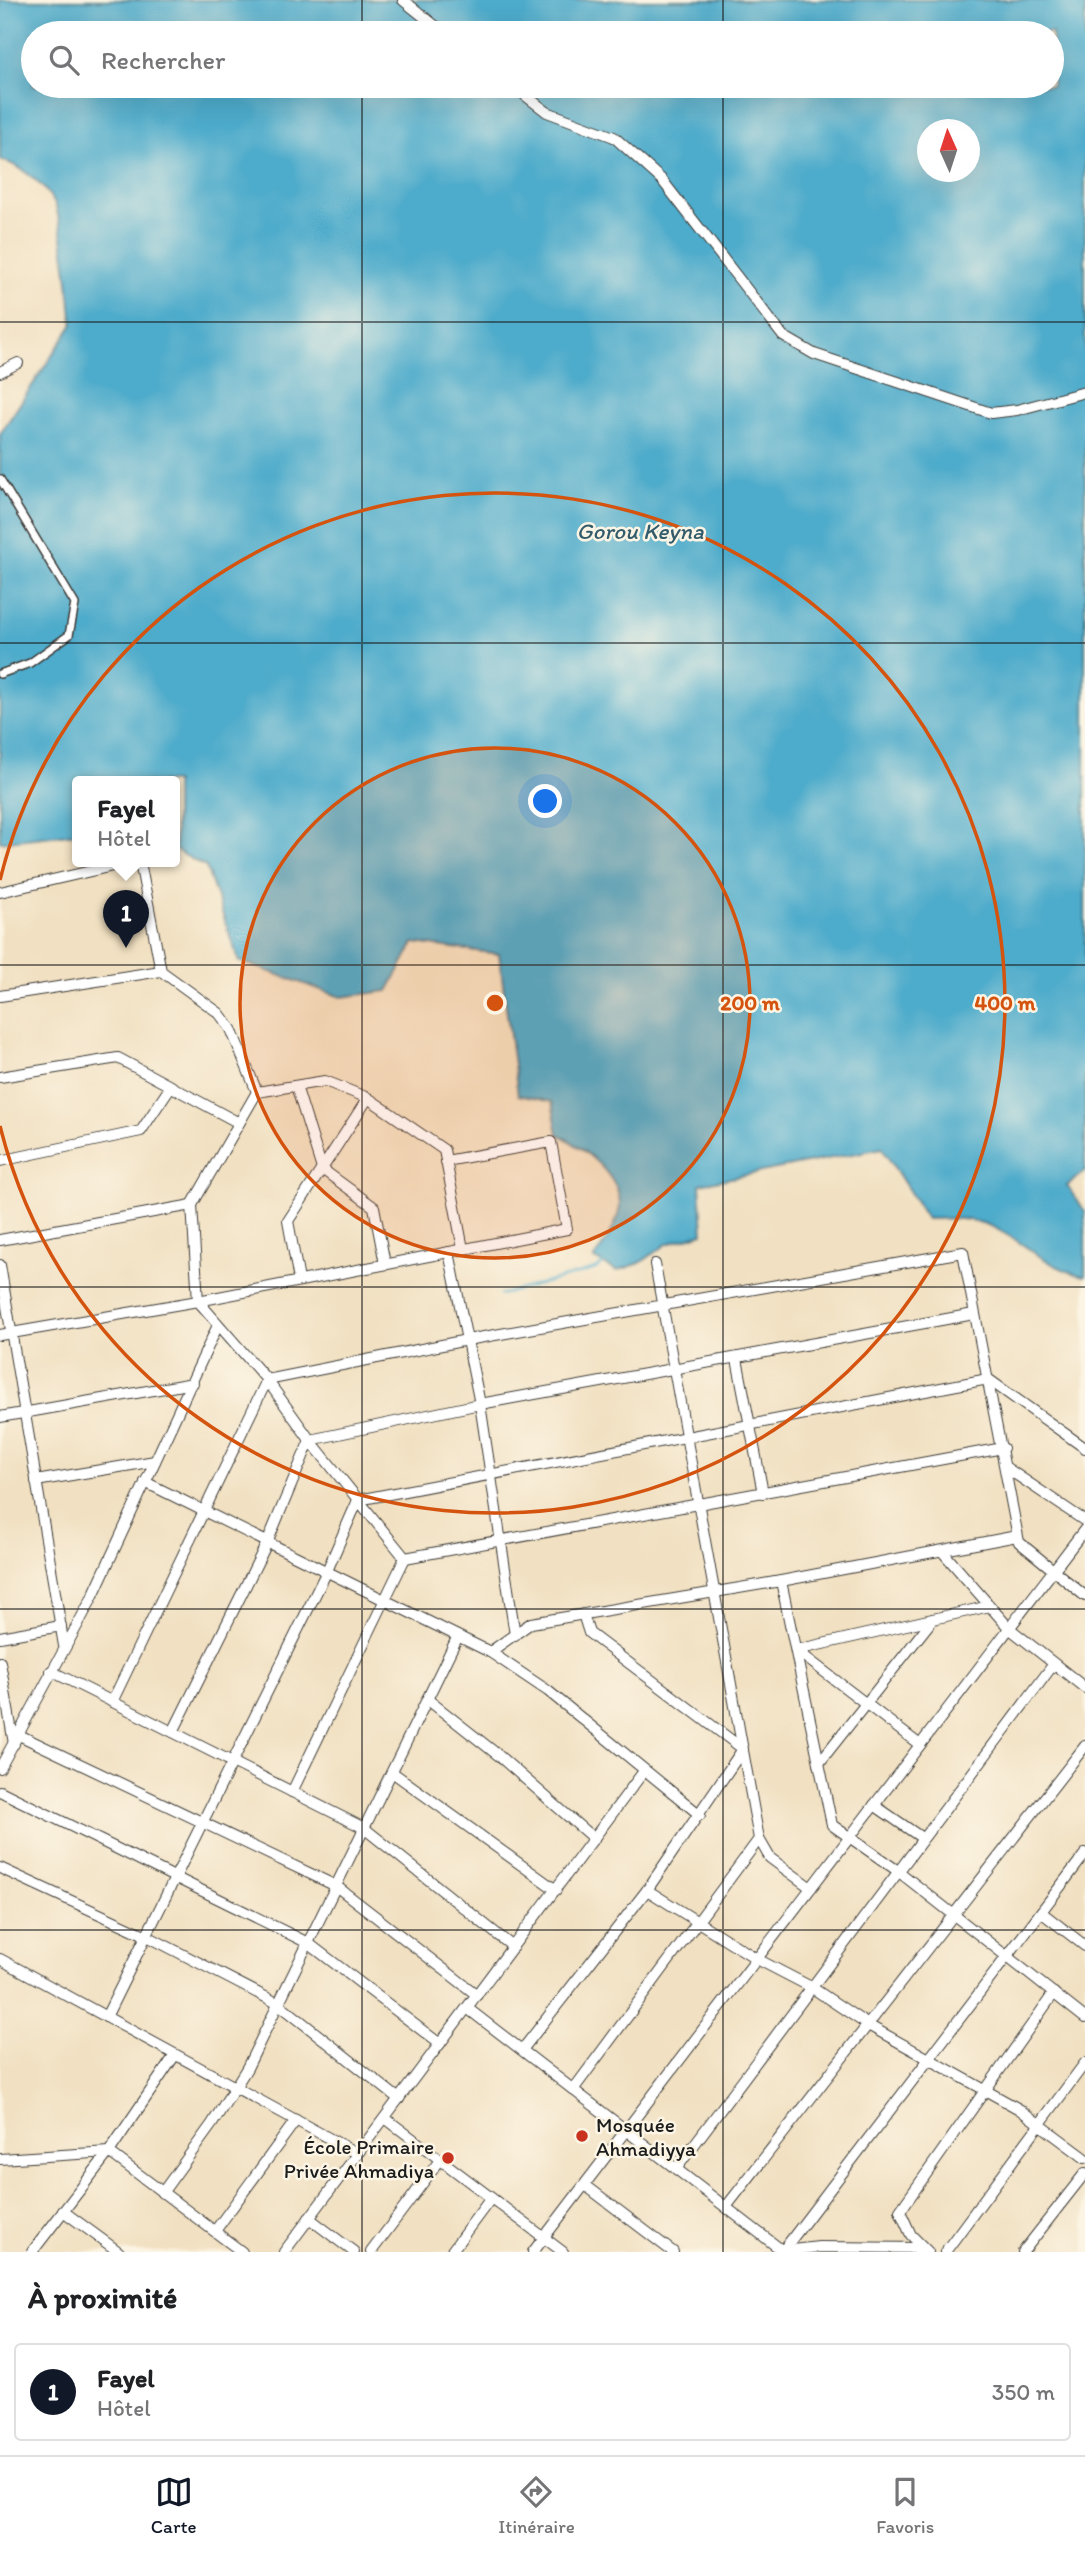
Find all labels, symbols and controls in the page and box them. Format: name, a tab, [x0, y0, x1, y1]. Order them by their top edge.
search box	[21, 21, 1064, 98]
icon: search	[45, 41, 83, 79]
text: Rechercher	[101, 44, 225, 76]
north arrow	[917, 119, 980, 182]
water label: Gorou Keyna	[577, 517, 704, 545]
popup	[72, 776, 180, 867]
your location	[528, 784, 562, 818]
text: Fayel	[97, 792, 155, 824]
text: Hôtel	[97, 824, 151, 852]
pin: 1	[103, 890, 149, 948]
text: 200 m	[720, 990, 780, 1015]
text: 400 m	[975, 990, 1036, 1015]
centre of rings	[483, 991, 507, 1015]
place label: Mosquée Ahmadiyya	[596, 2112, 696, 2161]
marker: Mosquée Ahmadiyya	[574, 2128, 590, 2144]
place label: École Primaire Privée Ahmadiya	[284, 2134, 434, 2183]
marker: École Primaire Privée Ahmadiya	[440, 2150, 456, 2166]
text: À proximité	[28, 2279, 177, 2316]
text: Fayel	[97, 2362, 155, 2394]
text: 1	[48, 2378, 58, 2406]
text: 350 m	[992, 2378, 1055, 2406]
text: Hôtel	[97, 2394, 151, 2422]
tab: Carte	[151, 2473, 197, 2538]
tab: Itinéraire	[498, 2473, 575, 2538]
tab: Favoris	[876, 2473, 934, 2538]

